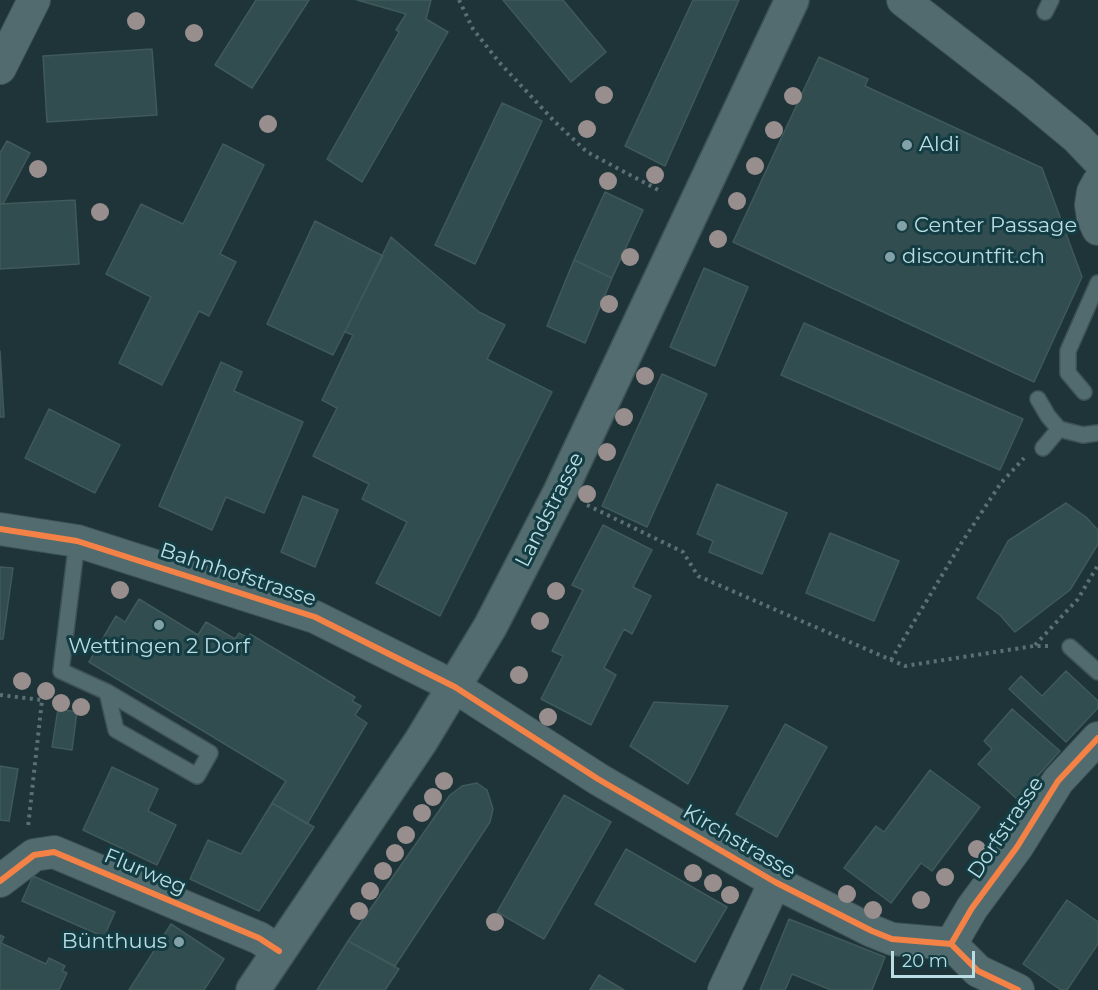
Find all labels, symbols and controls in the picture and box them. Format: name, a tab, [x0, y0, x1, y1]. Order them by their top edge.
place label: Aldi	[919, 132, 960, 158]
marker: Aldi	[900, 138, 914, 152]
place label: Center Passage	[914, 213, 1077, 239]
marker: Center Passage	[895, 219, 909, 233]
place label: discountfit.ch	[902, 244, 1045, 270]
marker: discountfit.ch	[883, 250, 897, 264]
street label: Landstrasse	[510, 449, 590, 571]
street label: Bahnhofstrasse	[157, 538, 319, 612]
marker: Wettingen 2 Dorf	[152, 618, 166, 632]
place label: Wettingen 2 Dorf	[68, 634, 250, 660]
street label: Dorfstrasse	[963, 772, 1049, 884]
street label: Kirchstrasse	[678, 799, 800, 885]
street label: Flurweg	[100, 843, 190, 901]
place label: Bünthuus	[62, 929, 167, 955]
marker: Bünthuus	[172, 935, 186, 949]
scale bar	[894, 939, 978, 977]
text: 20 m	[902, 950, 948, 972]

